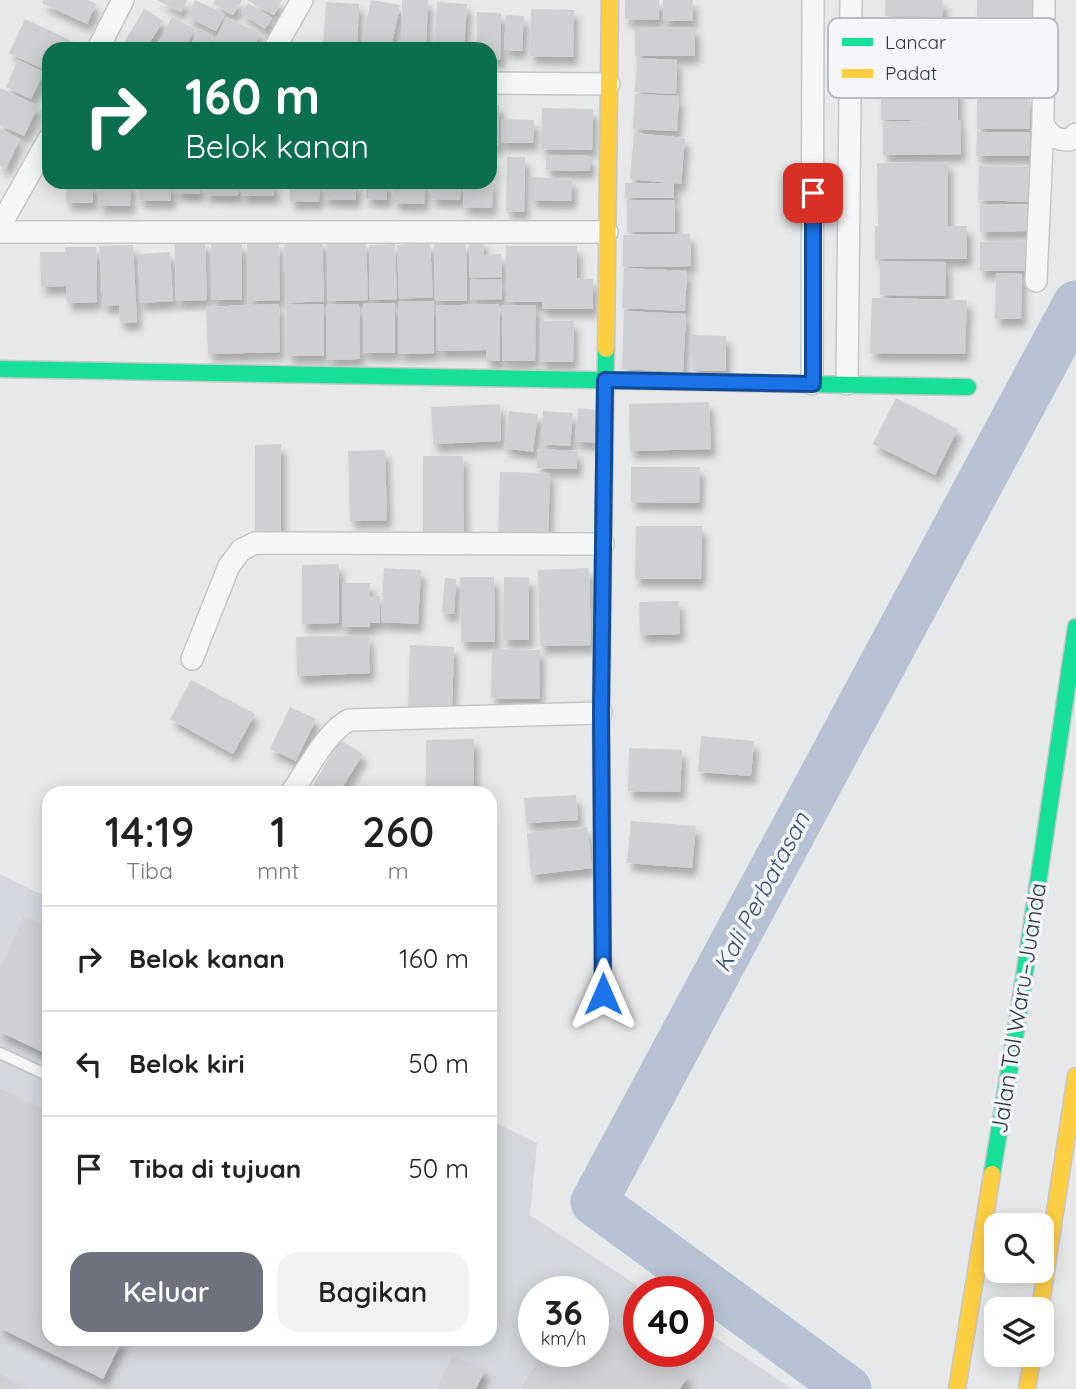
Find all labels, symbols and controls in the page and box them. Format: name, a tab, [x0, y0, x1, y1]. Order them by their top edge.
legend	[828, 18, 1058, 98]
text: Lancar	[885, 30, 947, 54]
text: Padat	[885, 61, 937, 85]
text: 160 m	[185, 65, 320, 126]
icon: right	[70, 70, 161, 161]
text: Belok kanan	[185, 126, 369, 166]
pin	[783, 163, 843, 223]
icon: arrive	[794, 174, 832, 212]
text: 14:19	[105, 805, 195, 858]
text: 1	[270, 805, 286, 858]
text: 260	[362, 805, 434, 858]
water label: Kali Perbatasan	[706, 806, 816, 977]
text: Tiba	[126, 856, 173, 885]
text: mnt	[257, 856, 299, 885]
text: m	[388, 856, 409, 885]
street label: Jalan Tol Waru–Juanda	[984, 881, 1052, 1135]
icon: right	[70, 940, 108, 978]
text: Belok kanan	[129, 942, 285, 975]
text: 160 m	[399, 942, 469, 975]
position arrow	[566, 957, 640, 1031]
icon: left	[70, 1045, 108, 1083]
text: Belok kiri	[129, 1047, 245, 1080]
text: 50 m	[409, 1047, 469, 1080]
icon: arrive	[70, 1150, 108, 1188]
text: Tiba di tujuan	[129, 1152, 301, 1185]
text: 50 m	[409, 1152, 469, 1185]
map controls	[984, 1213, 1054, 1367]
button: search	[984, 1213, 1054, 1283]
button: Keluar	[70, 1252, 263, 1332]
button: Bagikan	[277, 1252, 469, 1332]
speed limit sign: 40	[623, 1276, 714, 1367]
text: 36	[544, 1290, 583, 1334]
button: layers	[984, 1297, 1054, 1367]
text: km/h	[541, 1327, 586, 1350]

